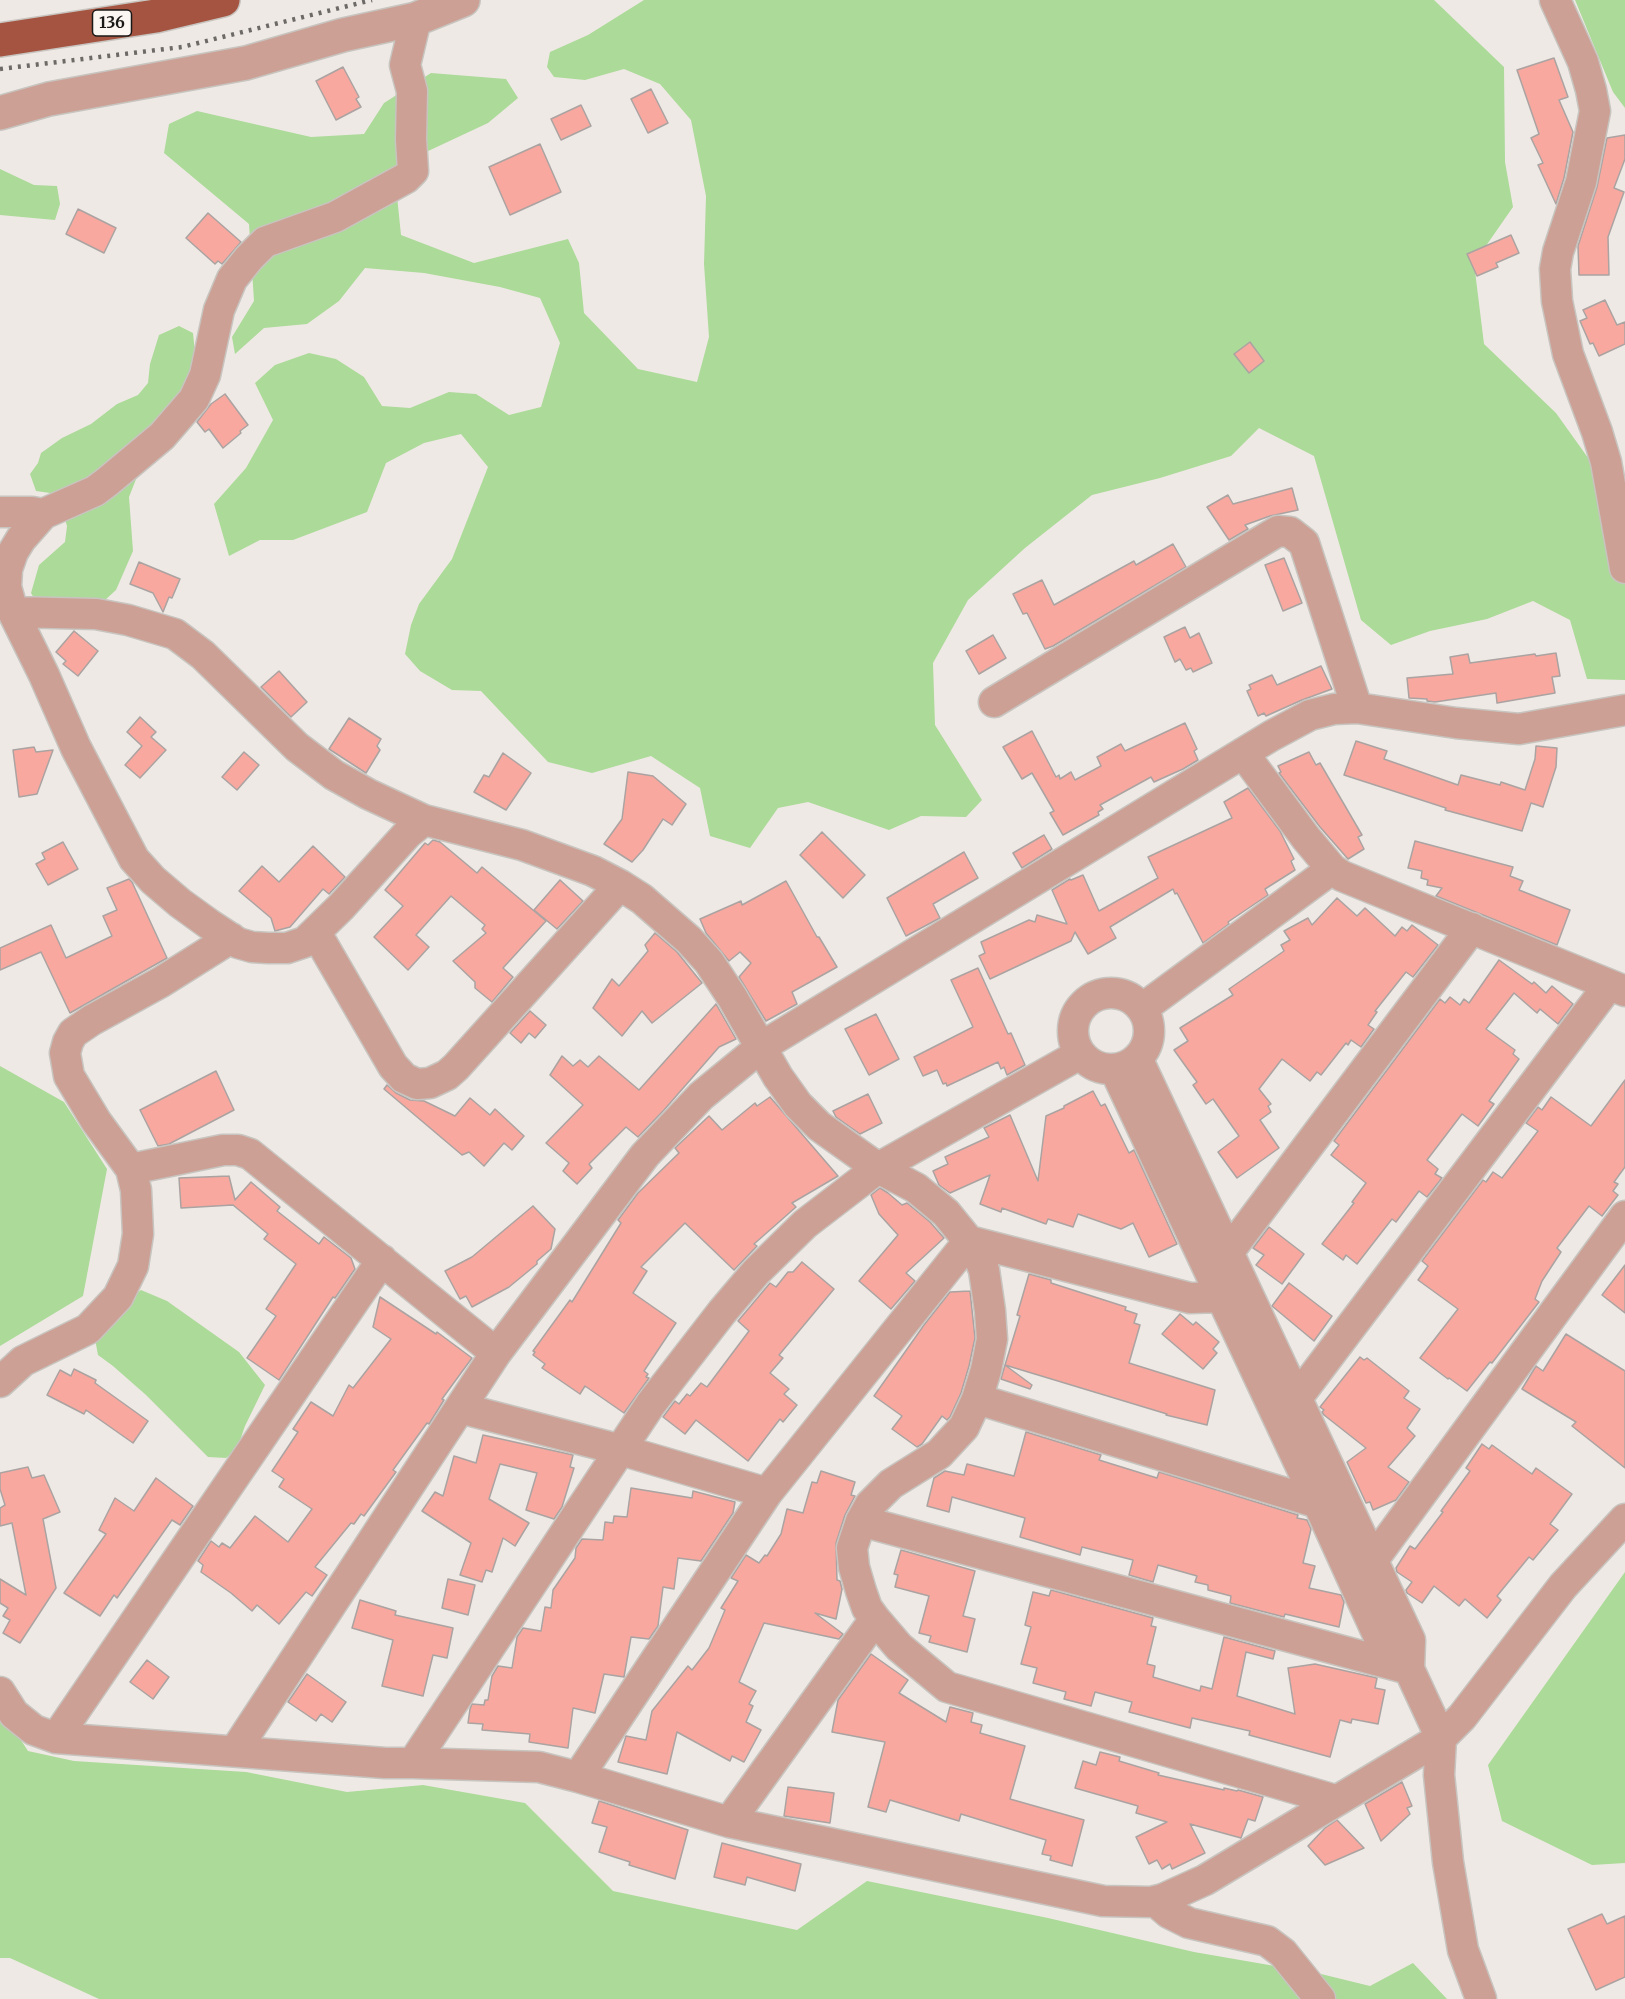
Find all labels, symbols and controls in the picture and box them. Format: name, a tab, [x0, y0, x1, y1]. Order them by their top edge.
road number: 136	[92, 10, 132, 36]

